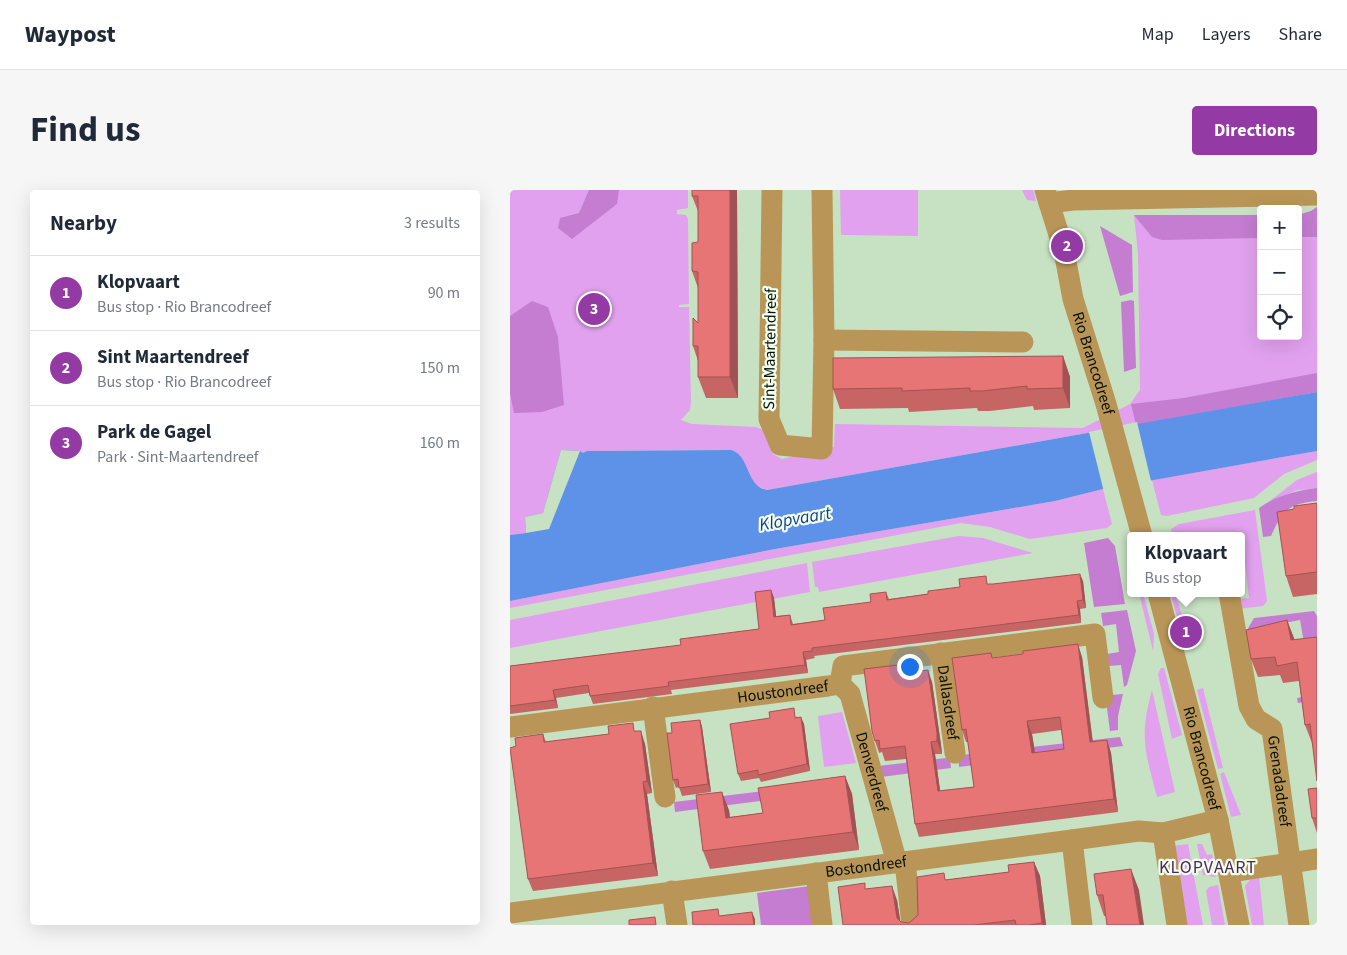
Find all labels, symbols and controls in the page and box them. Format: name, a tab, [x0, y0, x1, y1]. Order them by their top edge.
text: Waypost	[25, 17, 116, 52]
text: Map	[1142, 22, 1174, 47]
text: Layers	[1202, 22, 1251, 47]
text: Share	[1279, 22, 1322, 47]
text: Find us	[30, 105, 140, 155]
button: Directions	[1192, 106, 1317, 155]
map controls	[1257, 205, 1302, 340]
button: +	[1257, 205, 1302, 250]
text: Nearby	[50, 208, 117, 238]
text: 3 results	[404, 212, 460, 234]
pin: 2	[1051, 227, 1083, 265]
button: −	[1257, 250, 1302, 295]
text: Klopvaart	[97, 269, 180, 296]
text: 1	[62, 282, 70, 304]
text: 90 m	[428, 282, 460, 304]
street label: Sint-Maartendreef	[758, 287, 782, 410]
pin: 3	[578, 290, 610, 328]
button: locate	[1257, 295, 1302, 340]
text: Bus stop · Rio Brancodreef	[97, 296, 271, 318]
street label: Rio Brancodreef	[1067, 309, 1120, 418]
text: Sint Maartendreef	[97, 344, 249, 371]
text: 2	[62, 357, 70, 379]
text: 150 m	[420, 357, 460, 379]
text: Bus stop · Rio Brancodreef	[97, 371, 271, 393]
text: Park de Gagel	[97, 419, 211, 446]
text: 3	[62, 432, 70, 454]
text: 160 m	[420, 432, 460, 454]
text: Park · Sint-Maartendreef	[97, 446, 258, 468]
water label: Klopvaart	[757, 500, 834, 538]
popup	[1127, 532, 1245, 597]
text: Klopvaart	[1145, 540, 1227, 567]
text: Bus stop	[1145, 567, 1202, 589]
pin: 1	[1170, 613, 1202, 651]
your location	[897, 654, 923, 680]
street label: Dallasdreef	[932, 663, 964, 743]
street label: Houstondreef	[736, 675, 831, 709]
street label: Rio Brancodreef	[1177, 704, 1226, 814]
street label: Denverdreef	[850, 729, 894, 816]
street label: Grenadadreef	[1262, 734, 1297, 829]
street label: Bostondreef	[824, 850, 909, 883]
district label: KLOPVAART	[1159, 855, 1257, 880]

